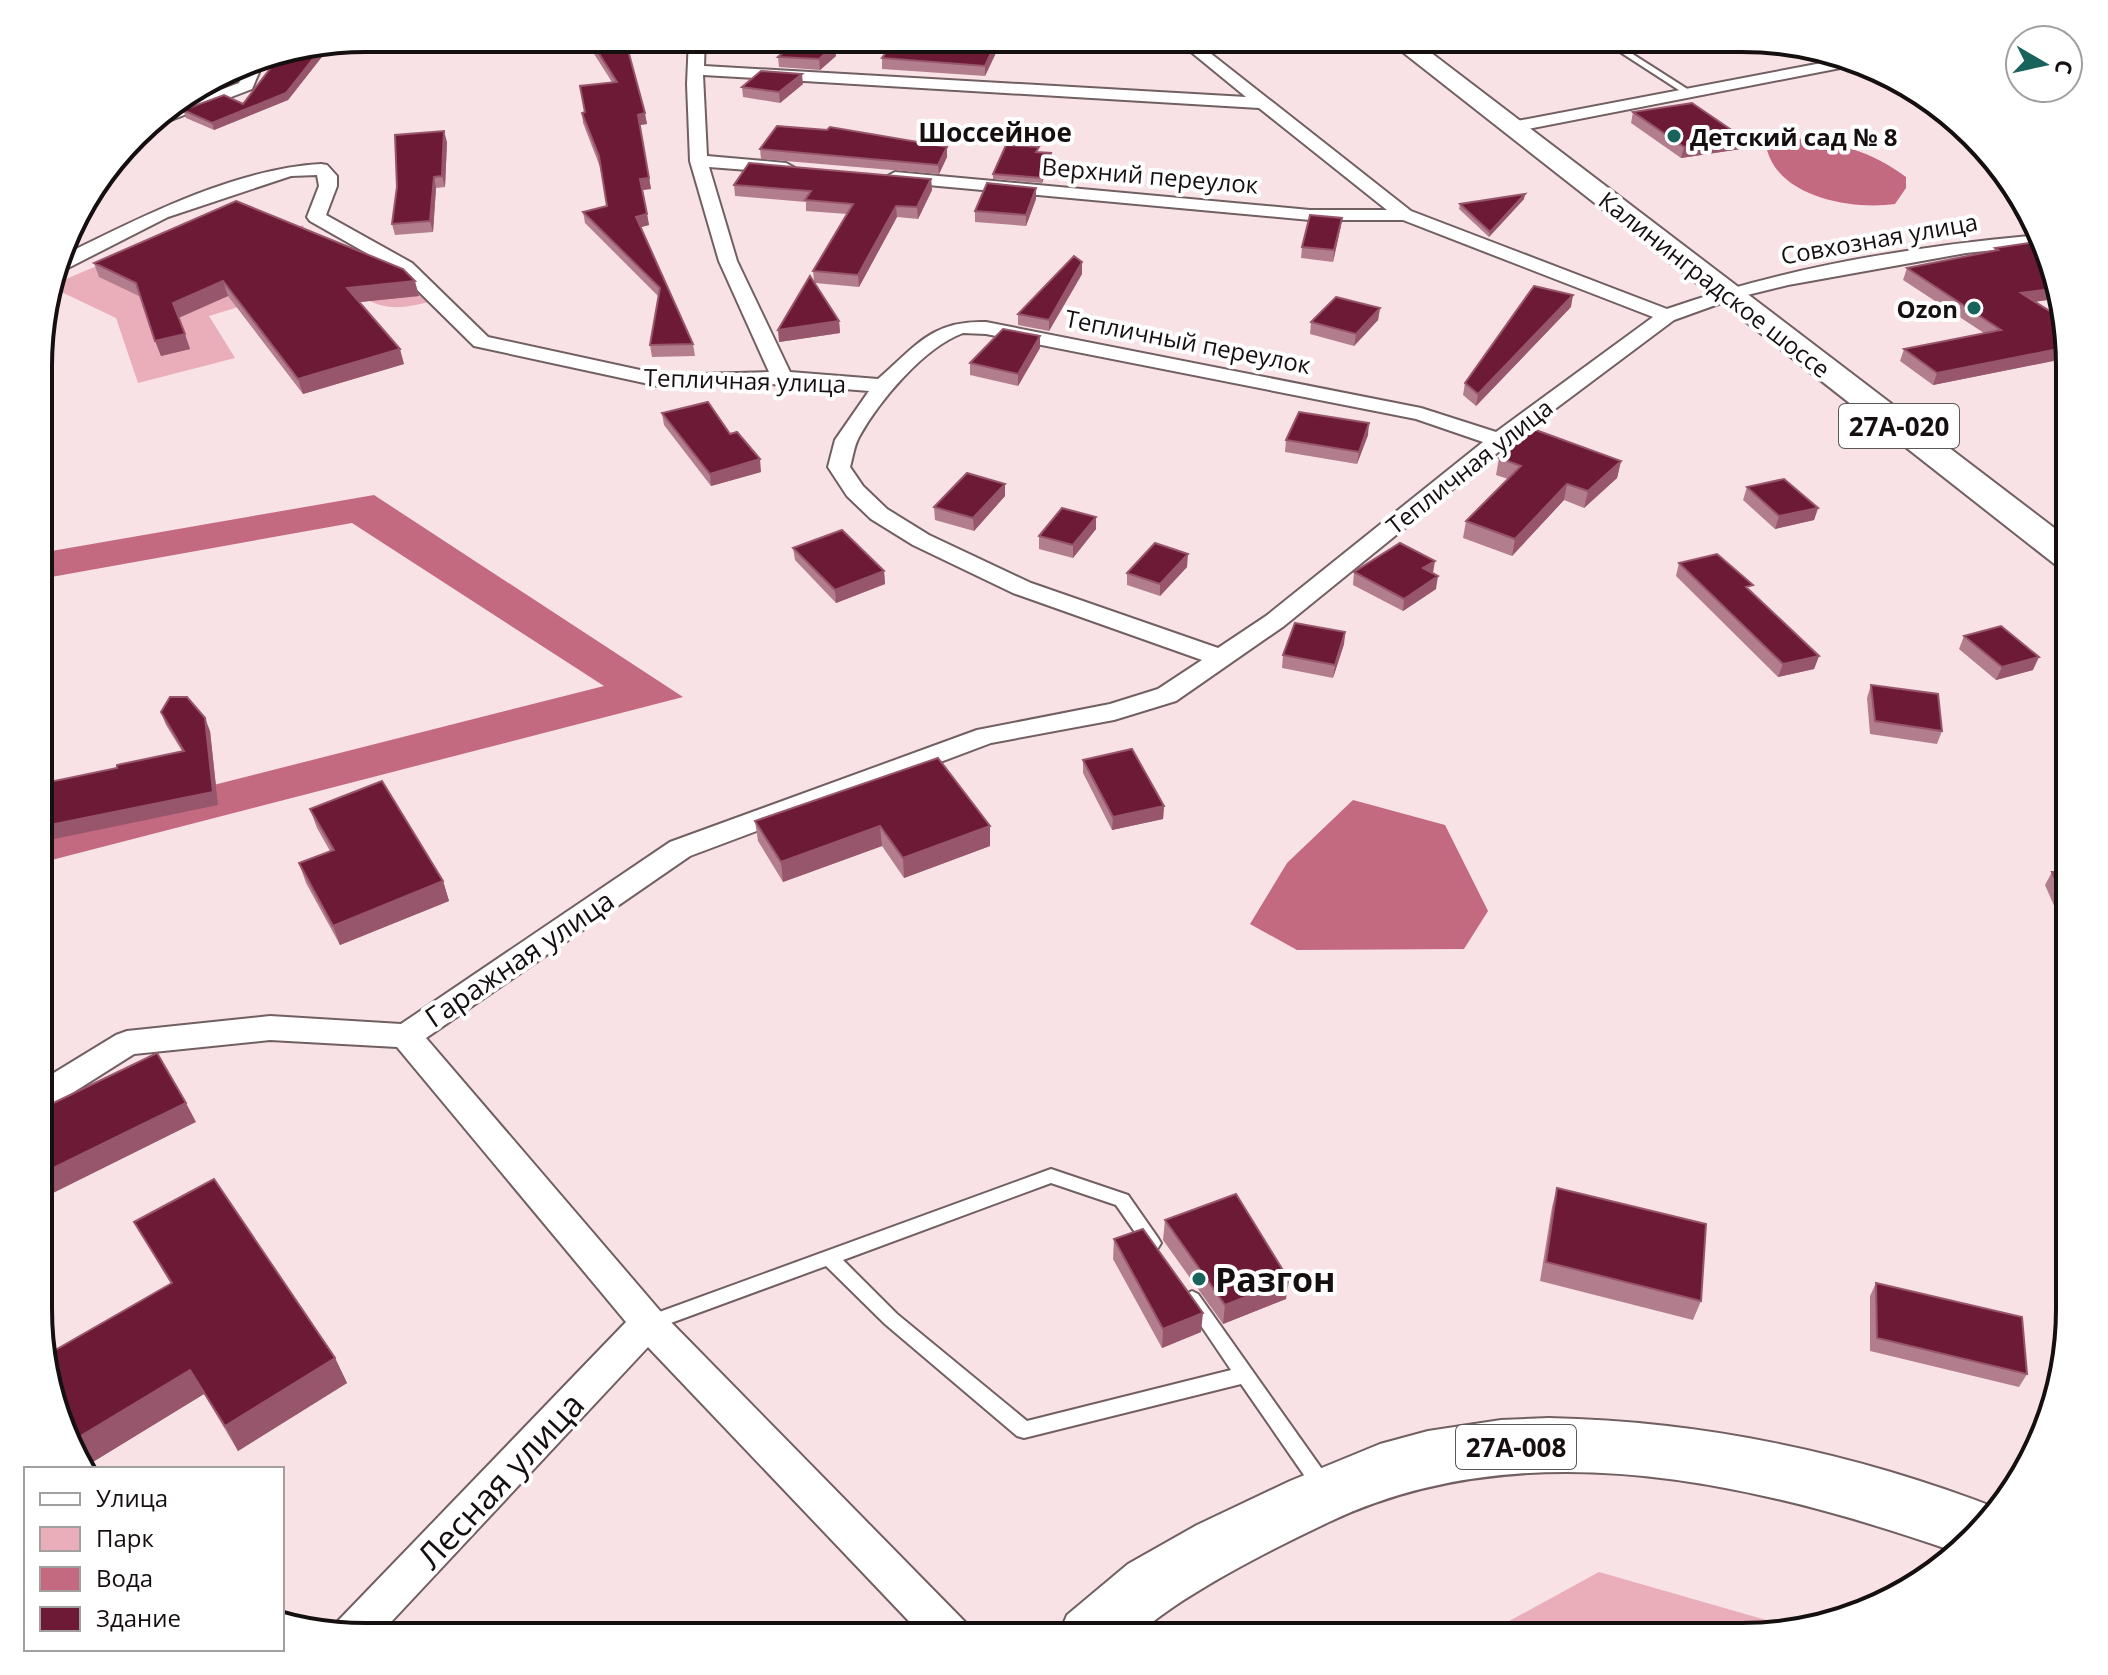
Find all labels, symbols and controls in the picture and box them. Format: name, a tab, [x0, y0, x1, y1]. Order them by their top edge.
north arrow	[2004, 24, 2084, 104]
text: С	[2049, 58, 2081, 77]
district label: Шоссейное	[918, 114, 1072, 150]
place label: Детский сад № 8	[1690, 120, 1897, 153]
marker: Детский сад № 8	[1665, 127, 1683, 145]
street label: Верхний переулок	[1040, 149, 1260, 201]
street label: Калининградское шоссе	[1593, 183, 1837, 385]
street label: Совхозная улица	[1778, 204, 1980, 272]
place label: Ozon	[1897, 292, 1958, 325]
marker: Ozon	[1965, 299, 1983, 317]
street label: Тепличный переулок	[1062, 301, 1314, 381]
street label: Тепличная улица	[643, 360, 847, 400]
street label: Тепличная улица	[1379, 391, 1559, 541]
road number: 27А-020	[1839, 404, 1959, 448]
street label: Гаражная улица	[417, 881, 621, 1035]
place label: Разгон	[1215, 1256, 1336, 1302]
marker: Разгон	[1190, 1270, 1208, 1288]
street label: Лесная улица	[406, 1382, 594, 1578]
road number: 27А-008	[1456, 1425, 1576, 1469]
legend	[24, 1467, 284, 1651]
text: Улица	[96, 1481, 168, 1514]
text: Парк	[96, 1521, 154, 1554]
text: Вода	[96, 1561, 153, 1594]
text: Здание	[96, 1601, 181, 1634]

